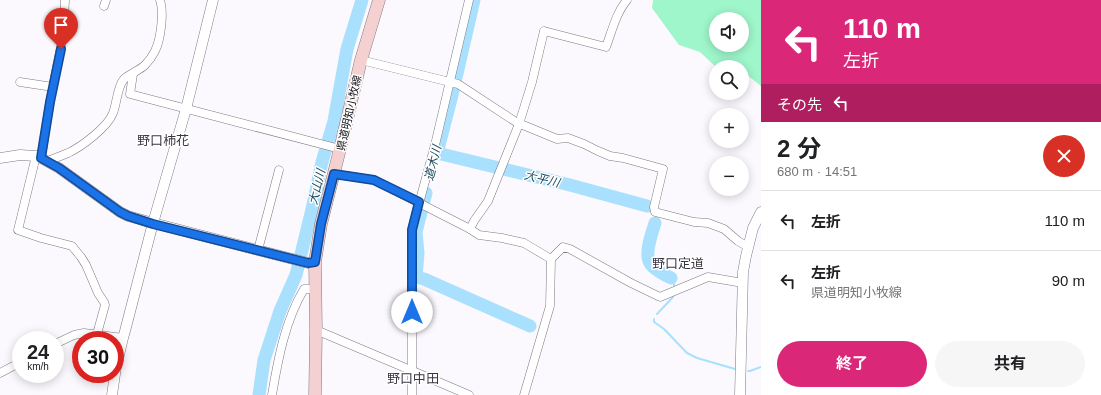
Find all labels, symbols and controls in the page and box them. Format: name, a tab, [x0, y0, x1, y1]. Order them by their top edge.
pin	[44, 8, 78, 49]
map controls	[709, 12, 749, 196]
button: sound	[709, 12, 749, 52]
text: 110 m	[843, 13, 921, 44]
icon: arrive	[50, 14, 72, 36]
icon: left	[777, 16, 829, 68]
text: 左折	[843, 51, 879, 71]
button: search	[709, 60, 749, 100]
street label: 県道明知小牧線	[334, 74, 364, 152]
icon: left	[830, 92, 852, 114]
text: その先	[777, 96, 822, 113]
button: +	[709, 108, 749, 148]
district label: 野口柿花	[137, 133, 189, 148]
text: 2 分	[777, 135, 821, 162]
button: close	[1043, 135, 1085, 177]
water label: 道木川	[422, 142, 445, 182]
button: −	[709, 156, 749, 196]
text: 680 m · 14:51	[777, 164, 857, 179]
water label: 大山川	[306, 166, 329, 206]
water label: 大平川	[523, 168, 563, 191]
icon: left	[777, 210, 799, 232]
text: 110 m	[1044, 212, 1085, 229]
text: 左折	[811, 213, 841, 230]
district label: 野口定道	[652, 256, 704, 271]
text: 左折	[811, 264, 841, 281]
icon: left	[777, 270, 799, 292]
text: 90 m	[1052, 272, 1085, 289]
text: 県道明知小牧線	[811, 285, 902, 300]
position arrow	[391, 291, 433, 333]
speed limit sign: 30	[72, 331, 124, 383]
text: 24	[27, 341, 49, 363]
button: 終了	[777, 341, 927, 387]
button: 共有	[935, 341, 1085, 387]
text: km/h	[27, 361, 49, 372]
district label: 野口中田	[387, 371, 439, 386]

